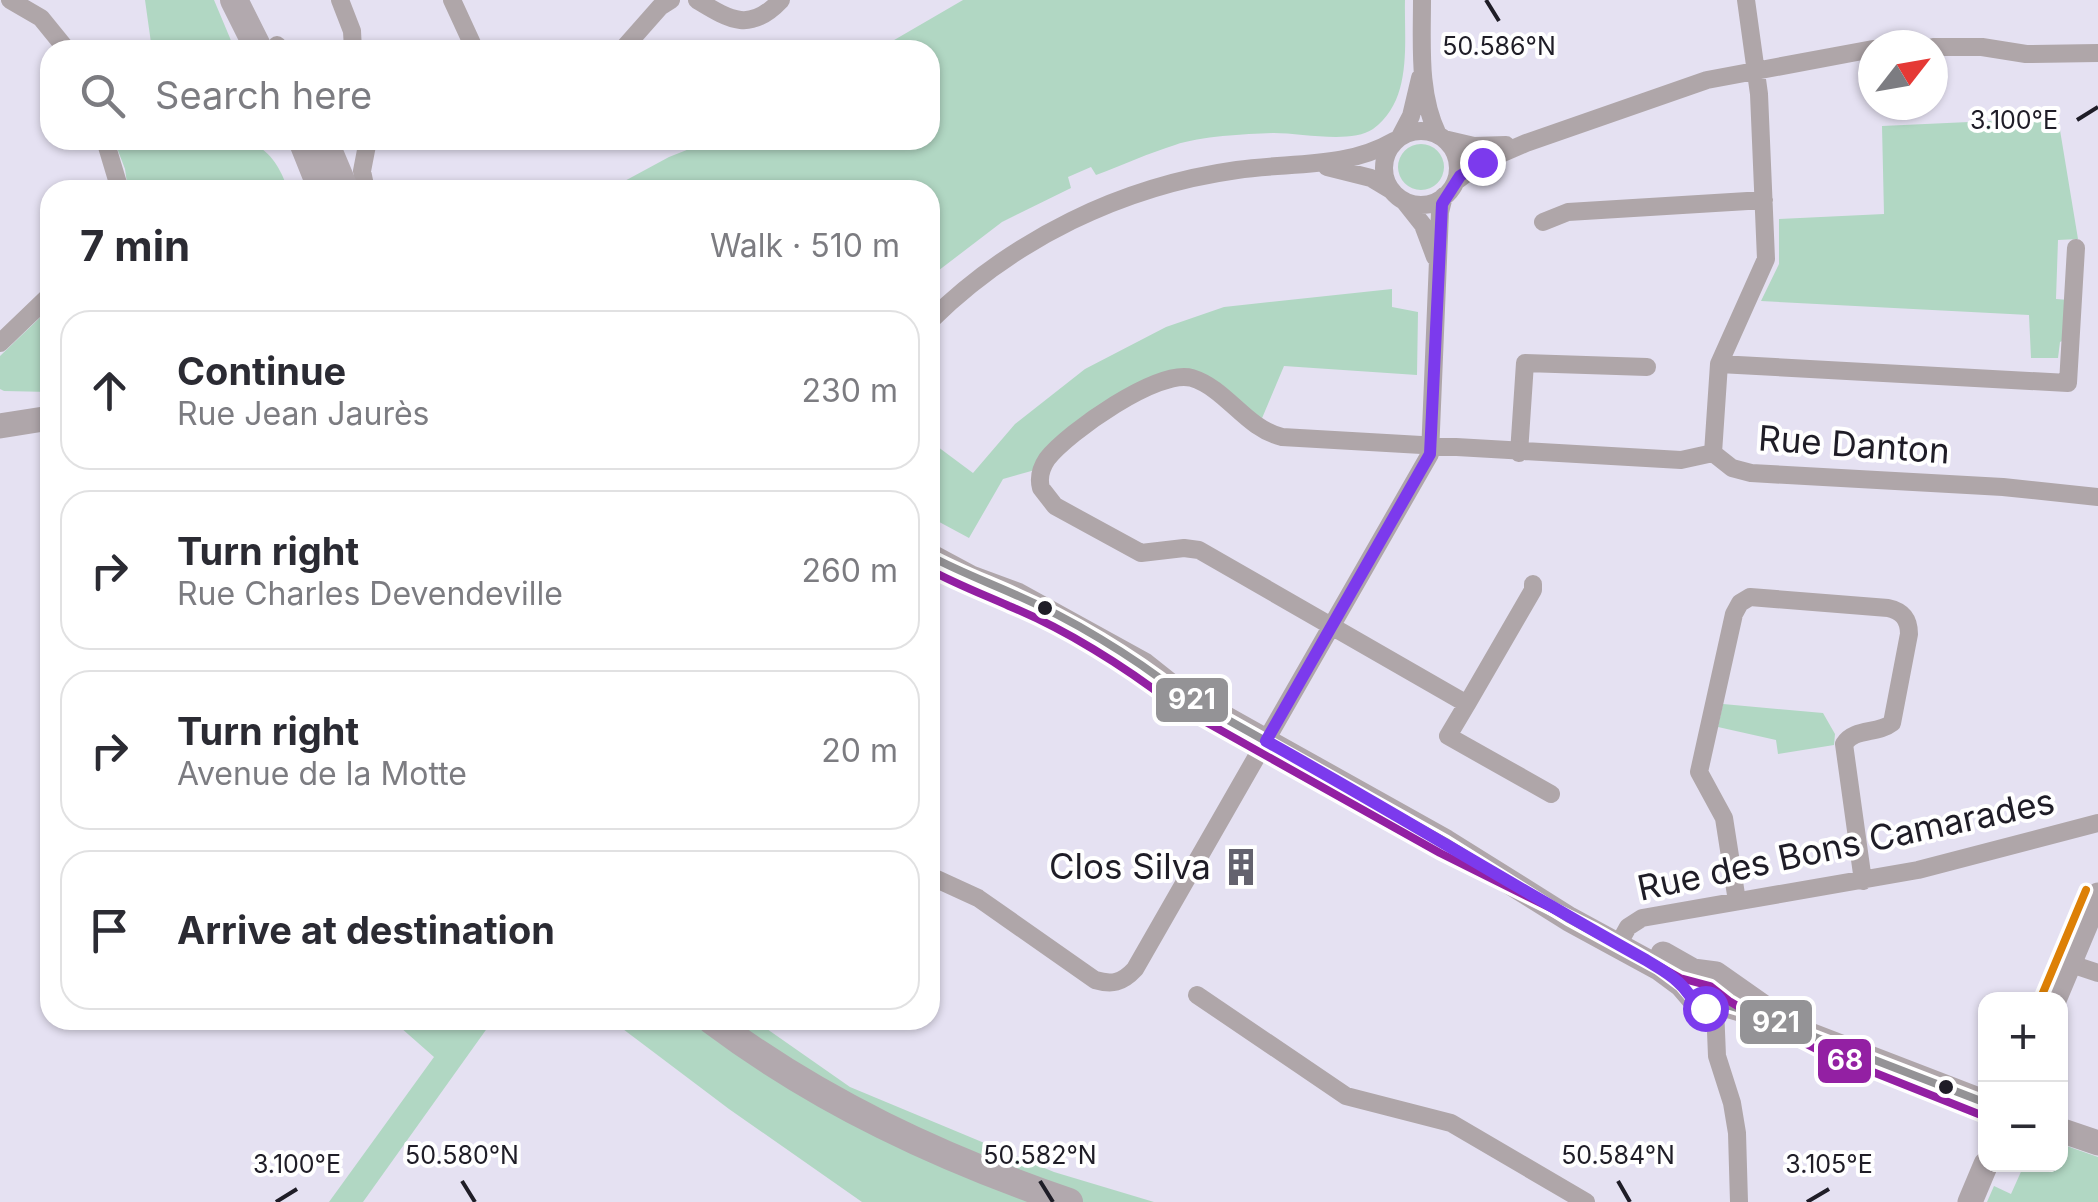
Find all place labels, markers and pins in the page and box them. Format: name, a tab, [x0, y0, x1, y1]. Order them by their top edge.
unlabelled marker	[1035, 598, 1055, 618]
place label: Clos Silva	[1049, 845, 1211, 887]
building icon: Clos Silva	[1220, 846, 1262, 888]
unlabelled marker	[1936, 1077, 1956, 1097]

